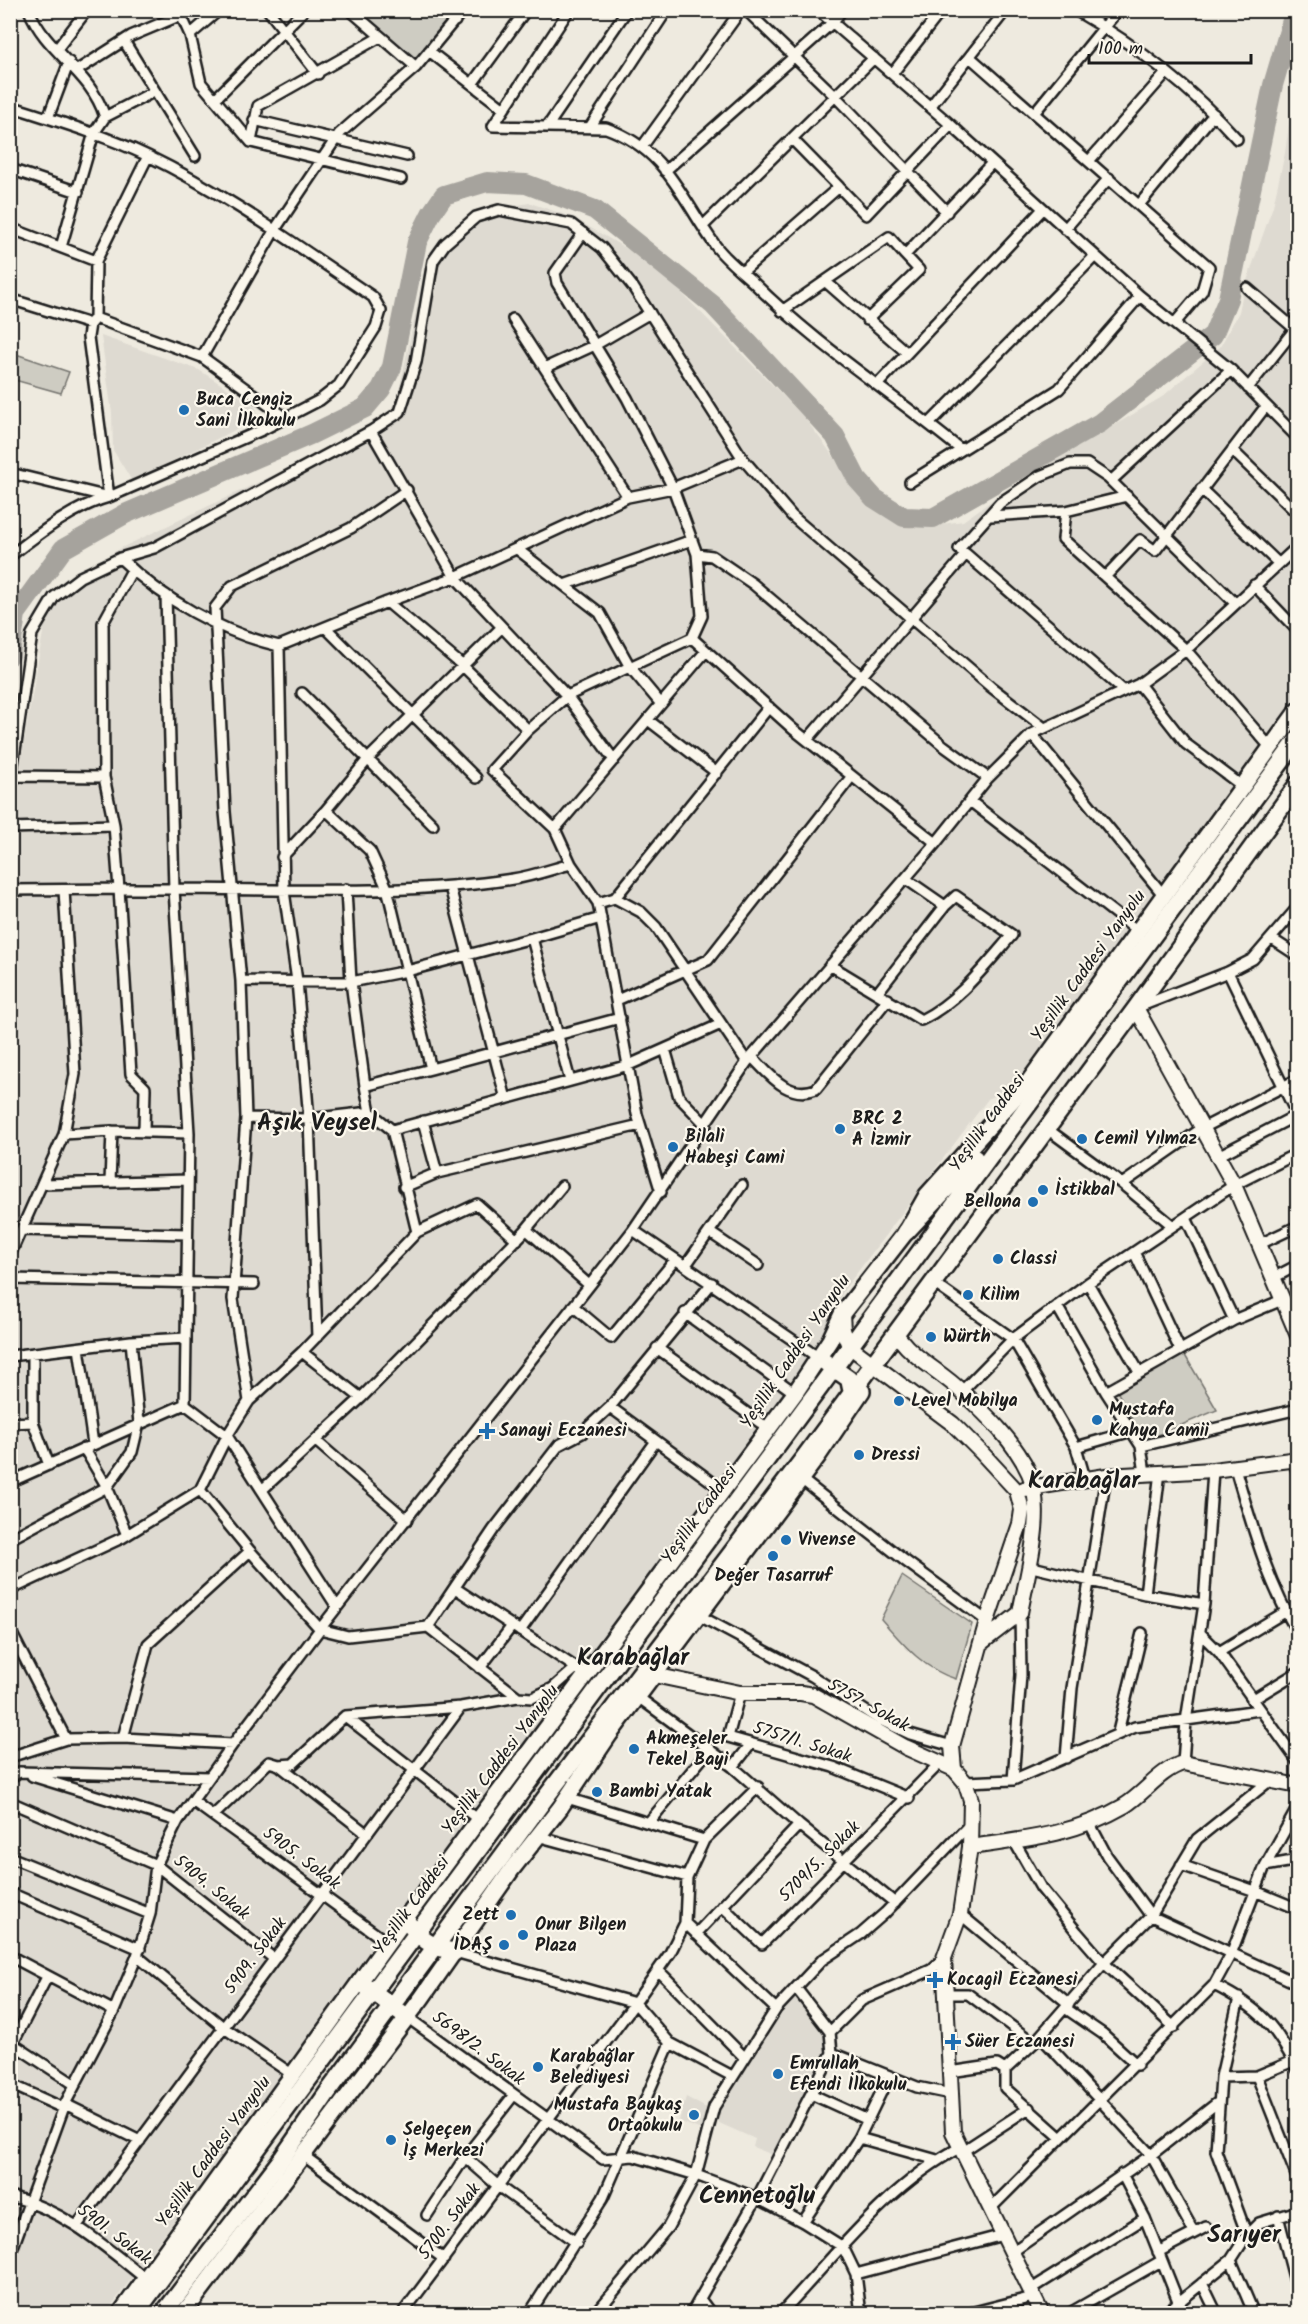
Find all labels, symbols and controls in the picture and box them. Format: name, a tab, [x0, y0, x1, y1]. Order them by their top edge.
scale bar	[1089, 27, 1251, 65]
text: 100 m	[1098, 35, 1143, 64]
place label: Buca Cengiz Sani İlkokulu	[196, 386, 296, 436]
marker: Buca Cengiz Sani İlkokulu	[177, 403, 191, 417]
street label: Yeşillik Caddesi Yanyolu	[1024, 884, 1154, 1048]
street label: Yeşillik Caddesi	[942, 1067, 1034, 1179]
district label: Aşık Veysel	[257, 1104, 378, 1143]
place label: BRC 2 A İzmir	[852, 1105, 912, 1155]
marker: BRC 2 A İzmir	[833, 1122, 847, 1136]
place label: Bilali Habeşi Cami	[685, 1123, 785, 1173]
place label: Cemil Yılmaz	[1094, 1125, 1198, 1154]
marker: Cemil Yılmaz	[1075, 1132, 1089, 1146]
marker: Bilali Habeşi Cami	[666, 1140, 680, 1154]
place label: İstikbal	[1055, 1176, 1115, 1205]
marker: İstikbal	[1036, 1183, 1050, 1197]
place label: Bellona	[964, 1188, 1021, 1217]
marker: Bellona	[1026, 1195, 1040, 1209]
place label: Classi	[1010, 1245, 1057, 1274]
marker: Classi	[991, 1252, 1005, 1266]
street label: Yeşillik Caddesi Yanyolu	[733, 1268, 859, 1435]
place label: Kilim	[980, 1281, 1020, 1310]
marker: Kilim	[961, 1288, 975, 1302]
place label: Würth	[943, 1323, 991, 1352]
marker: Würth	[924, 1330, 938, 1344]
place label: Level Mobilya	[911, 1387, 1018, 1416]
marker: Level Mobilya	[892, 1394, 906, 1408]
place label: Mustafa Kahya Camii	[1109, 1396, 1209, 1446]
marker: Mustafa Kahya Camii	[1090, 1413, 1104, 1427]
place label: Sanayi Eczanesi	[499, 1417, 627, 1446]
marker: Sanayi Eczanesi	[480, 1424, 494, 1438]
place label: Dressi	[871, 1441, 920, 1470]
marker: Dressi	[852, 1448, 866, 1462]
street label: Yeşillik Caddesi	[654, 1459, 746, 1571]
district label: Karabağlar	[1028, 1462, 1141, 1501]
place label: Vivense	[798, 1526, 856, 1555]
marker: Vivense	[779, 1533, 793, 1547]
marker: Değer Tasarruf	[766, 1549, 780, 1563]
place label: Değer Tasarruf	[714, 1562, 834, 1591]
district label: Karabağlar	[577, 1639, 690, 1678]
street label: 5757. Sokak	[821, 1671, 915, 1741]
street label: Yeşillik Caddesi Yanyolu	[435, 1678, 567, 1841]
street label: 5757/1. Sokak	[749, 1714, 856, 1772]
place label: Akmeşeler Tekel Bayi	[646, 1725, 729, 1775]
marker: Akmeşeler Tekel Bayi	[627, 1742, 641, 1756]
place label: Bambi Yatak	[609, 1778, 713, 1807]
marker: Bambi Yatak	[590, 1785, 604, 1799]
street label: 5709/5. Sokak	[772, 1814, 868, 1910]
street label: 5905. Sokak	[256, 1820, 347, 1898]
street label: 5904. Sokak	[166, 1848, 256, 1929]
street label: Yeşillik Caddesi	[366, 1850, 458, 1962]
place label: Zett	[462, 1901, 500, 1930]
marker: Zett	[504, 1908, 518, 1922]
street label: 5909. Sokak	[217, 1911, 295, 2001]
place label: Onur Bilgen Plaza	[535, 1911, 626, 1961]
marker: Onur Bilgen Plaza	[516, 1928, 530, 1942]
place label: İDAŞ	[453, 1931, 492, 1960]
marker: İDAŞ	[497, 1938, 511, 1952]
place label: Kocagil Eczanesi	[947, 1966, 1078, 1995]
marker: Kocagil Eczanesi	[928, 1973, 942, 1987]
street label: 5698/2. Sokak	[425, 2004, 531, 2094]
place label: Süer Eczanesi	[965, 2028, 1074, 2057]
marker: Süer Eczanesi	[946, 2035, 960, 2049]
place label: Karabağlar Belediyesi	[550, 2043, 636, 2093]
place label: Emrullah Efendi İlkokulu	[790, 2050, 907, 2100]
marker: Karabağlar Belediyesi	[531, 2060, 545, 2074]
marker: Emrullah Efendi İlkokulu	[771, 2067, 785, 2081]
street label: Yeşillik Caddesi Yanyolu	[149, 2070, 279, 2234]
place label: Mustafa Baykaş Ortaokulu	[554, 2091, 683, 2141]
marker: Mustafa Baykaş Ortaokulu	[687, 2108, 701, 2122]
place label: Selgeçen İş Merkezi	[403, 2116, 484, 2166]
marker: Selgeçen İş Merkezi	[384, 2133, 398, 2147]
street label: 5700. Sokak	[411, 2177, 489, 2267]
district label: Cennetoğlu	[699, 2177, 815, 2216]
street label: 5901. Sokak	[70, 2197, 158, 2273]
district label: Sarıyer	[1207, 2216, 1282, 2255]

